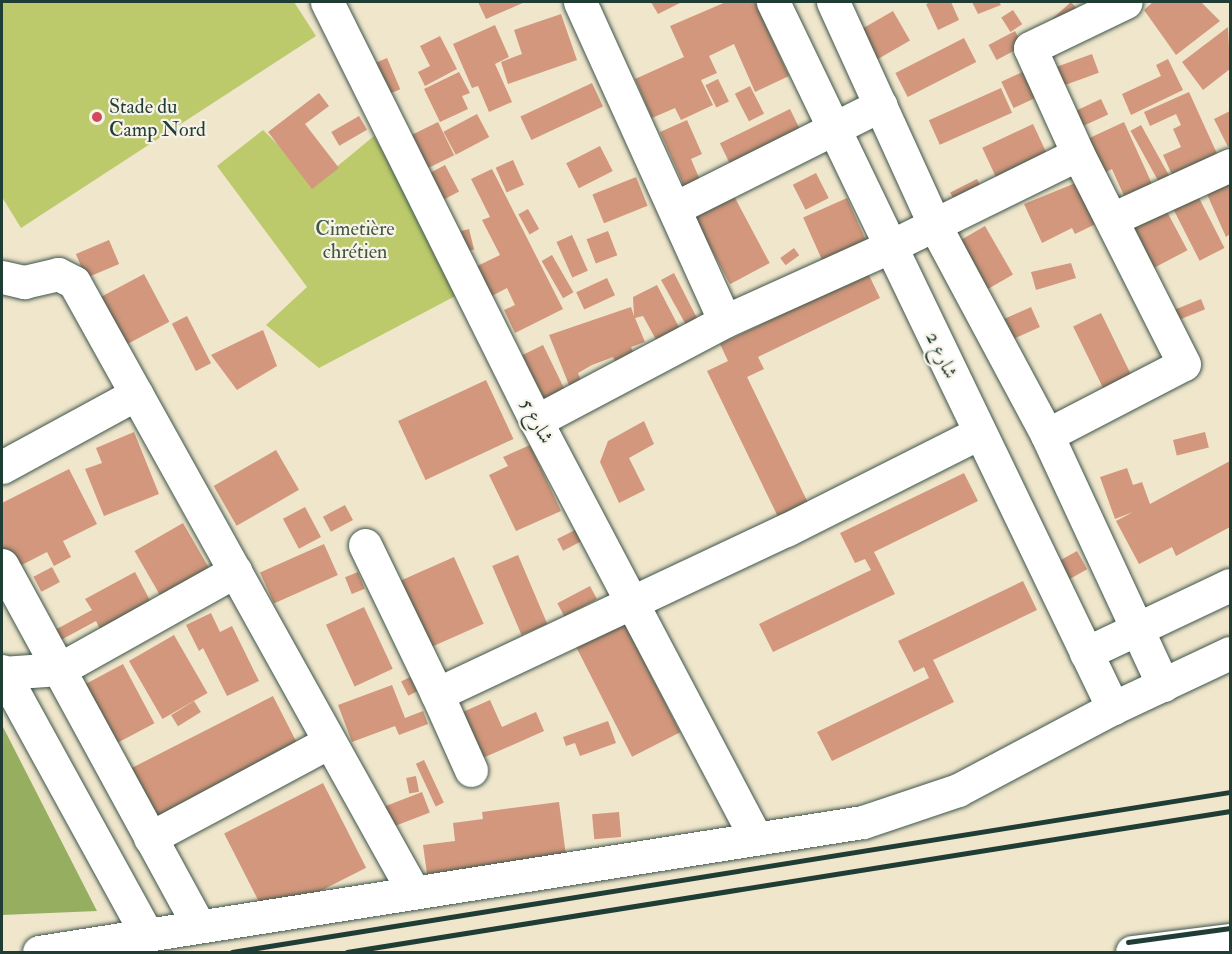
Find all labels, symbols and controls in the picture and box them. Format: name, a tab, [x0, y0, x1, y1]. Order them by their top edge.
place label: Stade du Camp Nord	[109, 94, 206, 141]
marker: Stade du Camp Nord	[90, 110, 104, 124]
park label: Cimetière chrétien	[315, 217, 395, 264]
street label: شارع 2	[921, 328, 963, 382]
street label: شارع 5	[515, 394, 559, 448]

